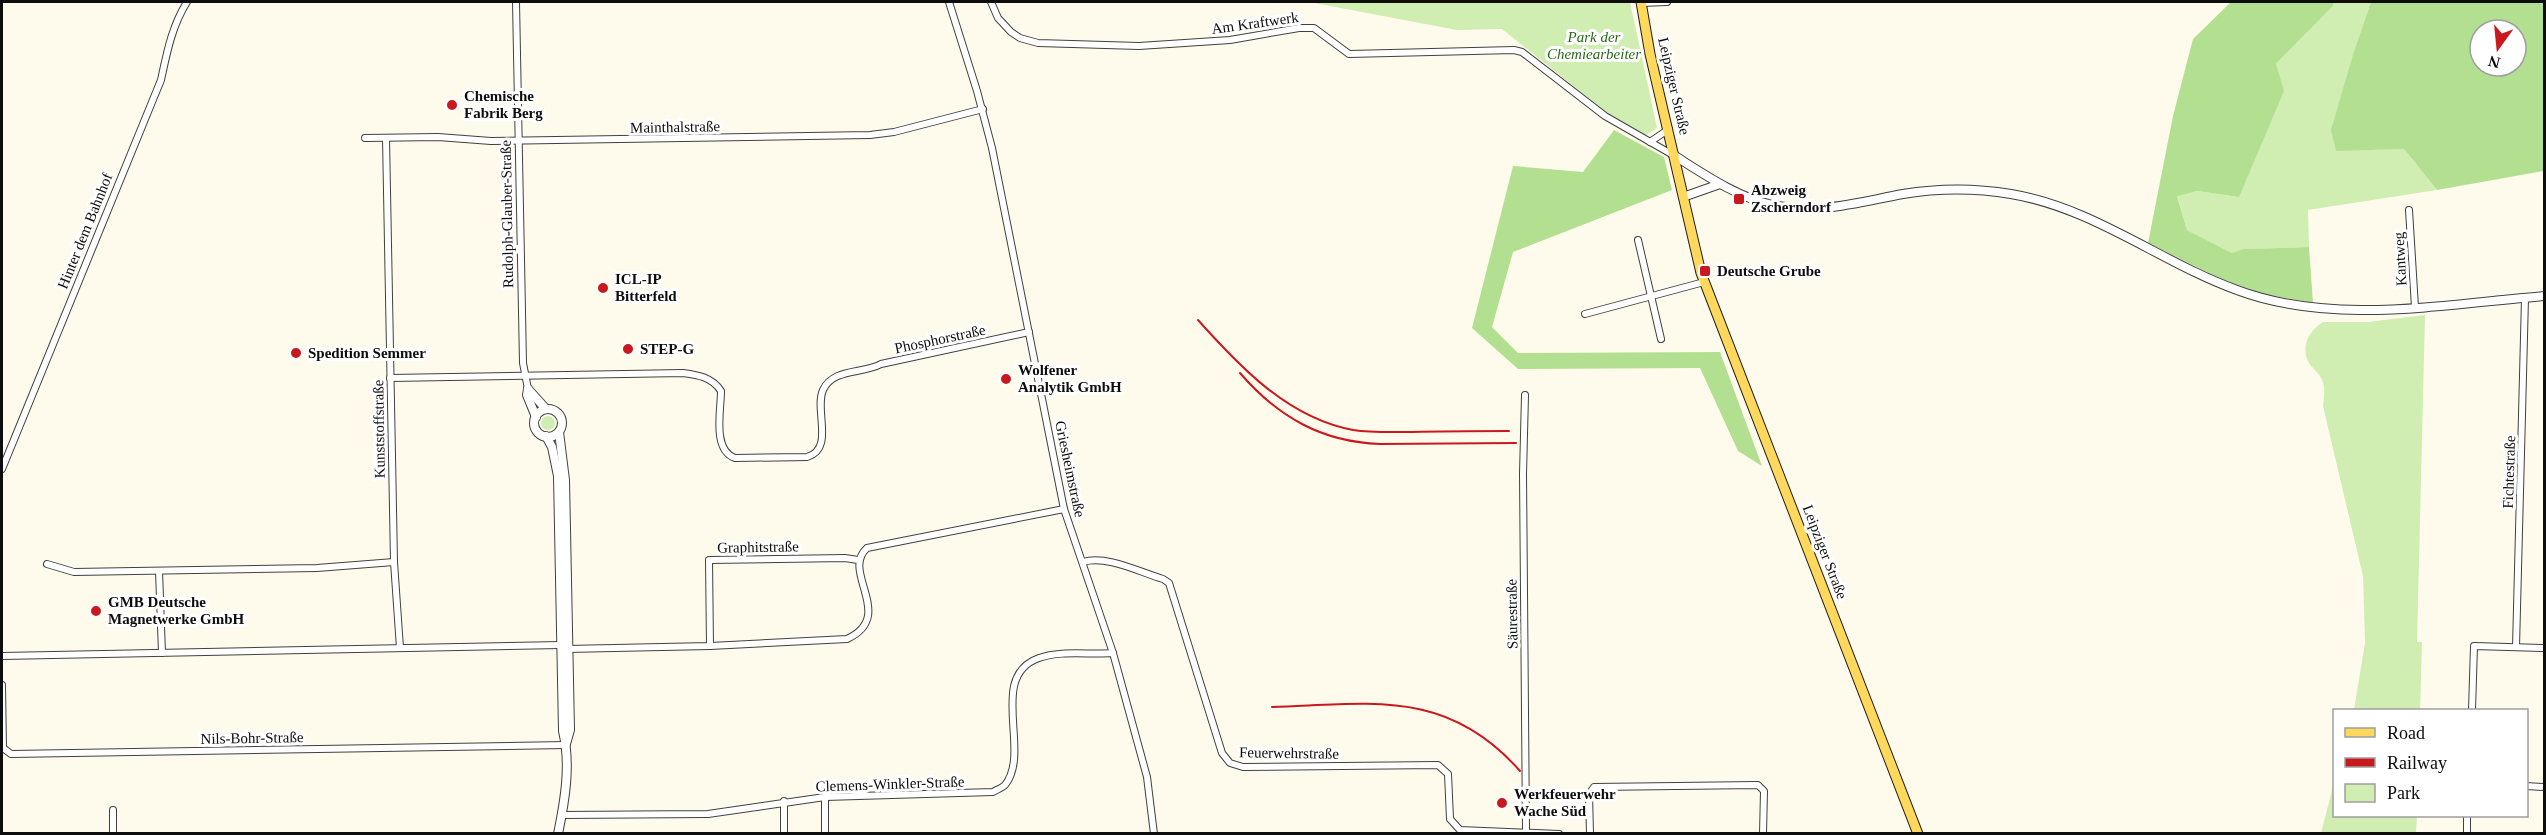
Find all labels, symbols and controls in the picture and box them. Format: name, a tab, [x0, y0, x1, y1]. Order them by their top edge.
street label: Am Kraftwerk	[1210, 9, 1300, 37]
north arrow	[2468, 18, 2528, 78]
park label: Park der Chemiearbeiter	[1547, 29, 1641, 62]
street label: Leipziger Straße	[1655, 36, 1693, 137]
text: N	[2486, 52, 2502, 72]
place label: Chemische Fabrik Berg	[464, 88, 543, 121]
marker: Chemische Fabrik Berg	[445, 98, 459, 112]
street label: Mainthalstraße	[630, 118, 720, 136]
street label: Rudolph-Glauber-Straße	[498, 140, 516, 288]
street label: Hinter dem Bahnhof	[54, 171, 116, 291]
place label: Abzweig Zscherndorf	[1751, 182, 1832, 215]
marker: Abzweig Zscherndorf	[1732, 192, 1746, 206]
street label: Kantweg	[2391, 231, 2409, 286]
place label: Deutsche Grube	[1717, 263, 1821, 279]
marker: Deutsche Grube	[1698, 264, 1712, 278]
place label: ICL-IP Bitterfeld	[615, 271, 677, 304]
marker: ICL-IP Bitterfeld	[596, 281, 610, 295]
street label: Phosphorstraße	[893, 321, 987, 356]
place label: STEP-G	[640, 341, 695, 357]
marker: STEP-G	[621, 342, 635, 356]
place label: Spedition Semmer	[308, 345, 426, 361]
marker: Spedition Semmer	[289, 346, 303, 360]
place label: Wolfener Analytik GmbH	[1018, 362, 1122, 395]
marker: Wolfener Analytik GmbH	[999, 372, 1013, 386]
street label: Kunststoffstraße	[370, 379, 388, 479]
street label: Griesheimstraße	[1052, 419, 1088, 519]
street label: Fichtestraße	[2500, 435, 2518, 509]
street label: Leipziger Straße	[1800, 503, 1850, 602]
street label: Graphitstraße	[717, 538, 799, 556]
street label: Säurestraße	[1503, 579, 1521, 649]
place label: GMB Deutsche Magnetwerke GmbH	[108, 594, 245, 627]
marker: GMB Deutsche Magnetwerke GmbH	[89, 604, 103, 618]
legend	[2333, 709, 2528, 817]
text: Road	[2387, 723, 2425, 743]
street label: Nils-Bohr-Straße	[200, 729, 304, 747]
street label: Feuerwehrstraße	[1239, 744, 1339, 762]
text: Railway	[2387, 753, 2447, 773]
street label: Clemens-Winkler-Straße	[815, 773, 965, 795]
text: Park	[2387, 783, 2420, 803]
place label: Werkfeuerwehr Wache Süd	[1514, 786, 1616, 819]
marker: Werkfeuerwehr Wache Süd	[1495, 796, 1509, 810]

